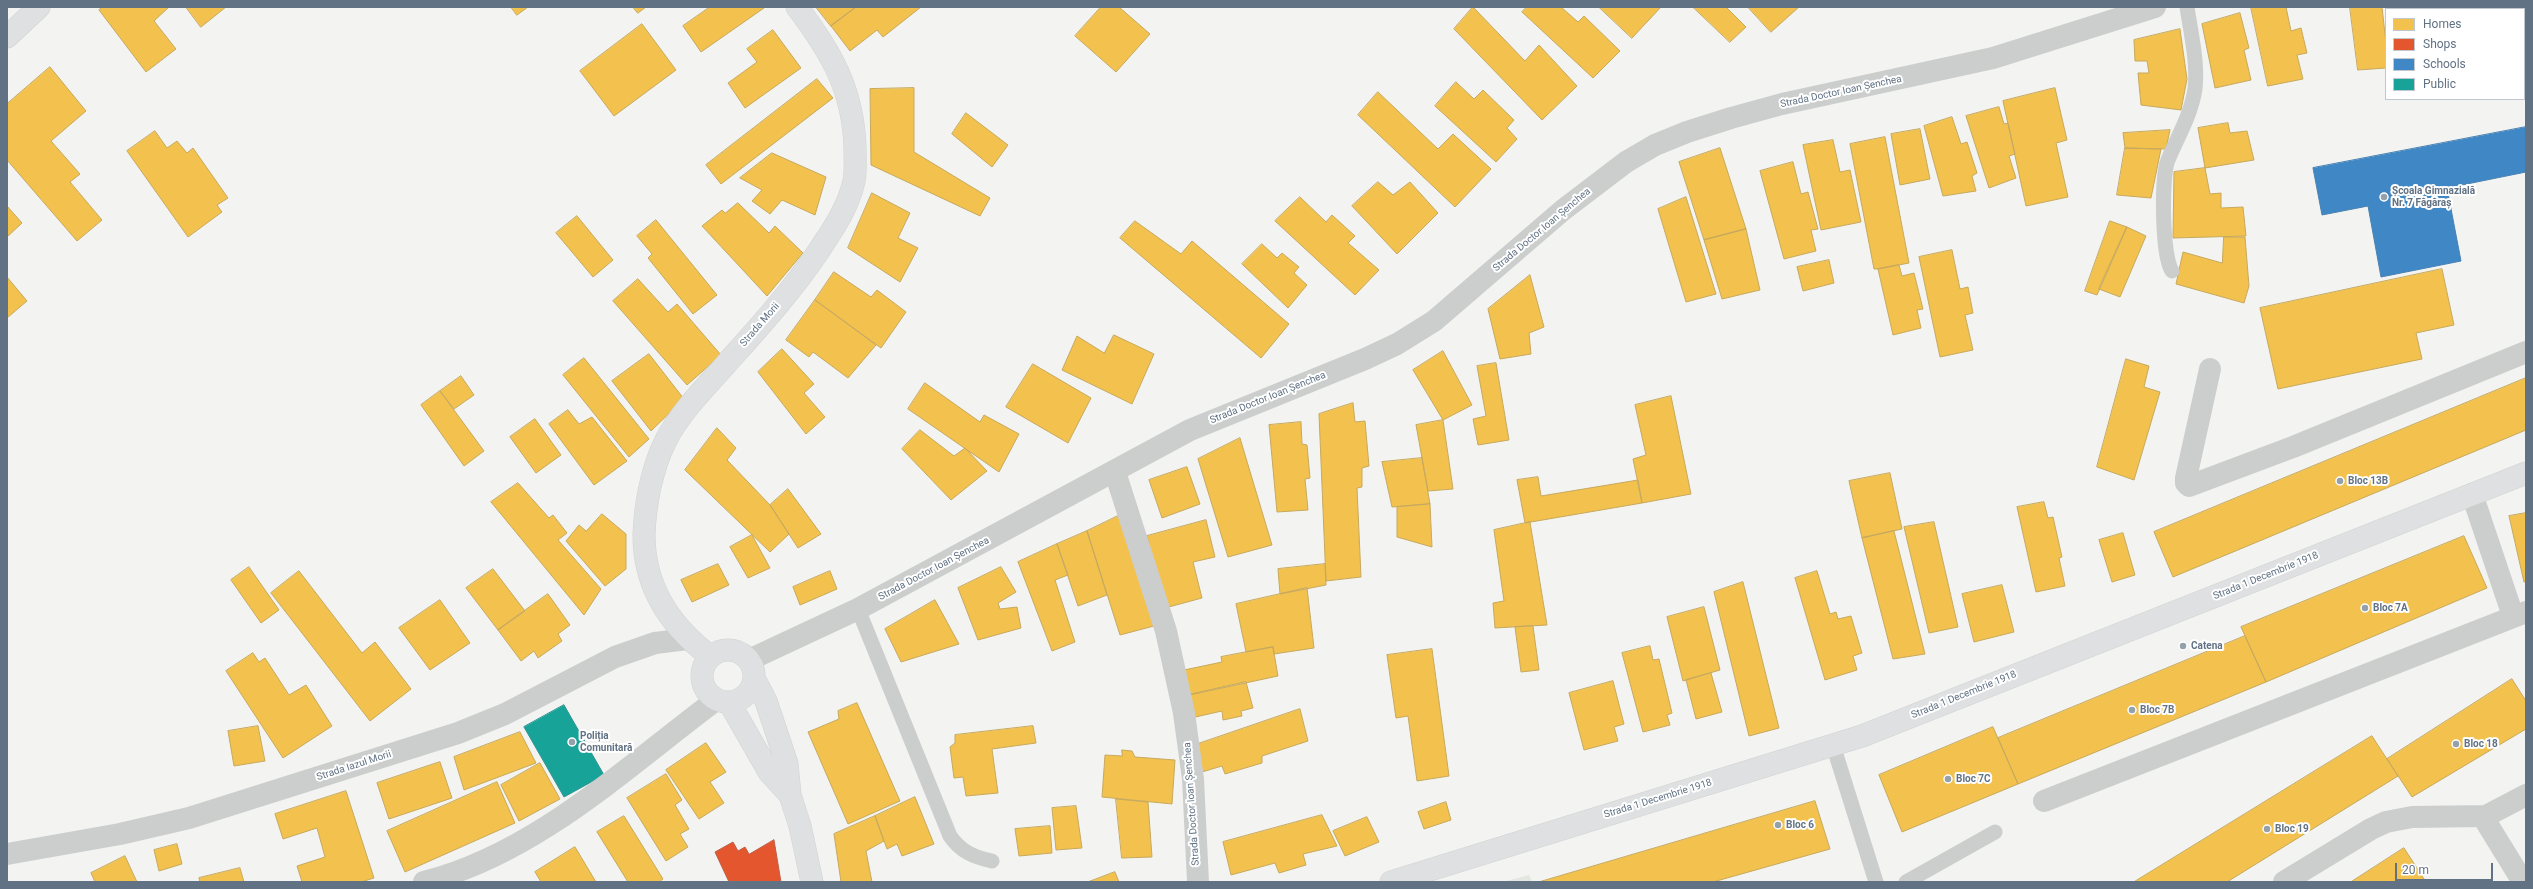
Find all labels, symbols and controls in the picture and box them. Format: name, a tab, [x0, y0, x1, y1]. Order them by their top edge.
legend	[2385, 8, 2525, 100]
text: Homes	[2423, 17, 2461, 31]
text: Shops	[2423, 37, 2457, 51]
text: Schools	[2423, 57, 2466, 71]
street label: Strada Doctor Ioan Șenchea	[1779, 73, 1903, 111]
text: Public	[2423, 77, 2456, 91]
place label: Școala Gimnazială Nr. 7 Făgăraș	[2392, 185, 2475, 208]
street label: Strada Doctor Ioan Șenchea	[1491, 186, 1593, 274]
marker: Școala Gimnazială Nr. 7 Făgăraș	[2379, 192, 2389, 202]
street label: Strada Morii	[738, 301, 782, 349]
street label: Strada Doctor Ioan Șenchea	[1208, 369, 1328, 427]
place label: Bloc 13B	[2348, 475, 2388, 487]
marker: Bloc 13B	[2335, 476, 2345, 486]
street label: Strada Doctor Ioan Șenchea	[877, 535, 991, 603]
street label: Strada 1 Decembrie 1918	[2212, 549, 2320, 603]
place label: Bloc 7A	[2373, 602, 2408, 614]
marker: Bloc 7A	[2360, 603, 2370, 613]
place label: Catena	[2191, 640, 2223, 652]
marker: Catena	[2178, 641, 2188, 651]
street label: Strada 1 Decembrie 1918	[1910, 668, 2018, 722]
place label: Bloc 7B	[2140, 704, 2174, 716]
marker: Bloc 7B	[2127, 705, 2137, 715]
place label: Poliția Comunitară	[580, 730, 632, 754]
marker: Poliția Comunitară	[567, 737, 577, 747]
place label: Bloc 18	[2464, 738, 2498, 750]
marker: Bloc 18	[2451, 739, 2461, 749]
street label: Strada Doctor Ioan Șenchea	[1182, 742, 1202, 866]
street label: Strada Iazul Morii	[315, 748, 393, 784]
place label: Bloc 7C	[1956, 773, 1991, 785]
marker: Bloc 7C	[1943, 774, 1953, 784]
street label: Strada 1 Decembrie 1918	[1603, 777, 1713, 821]
place label: Bloc 6	[1786, 819, 1814, 831]
marker: Bloc 6	[1773, 820, 1783, 830]
place label: Bloc 19	[2275, 823, 2309, 835]
marker: Bloc 19	[2262, 824, 2272, 834]
scale bar	[2397, 855, 2495, 881]
text: 20 m	[2402, 863, 2429, 877]

